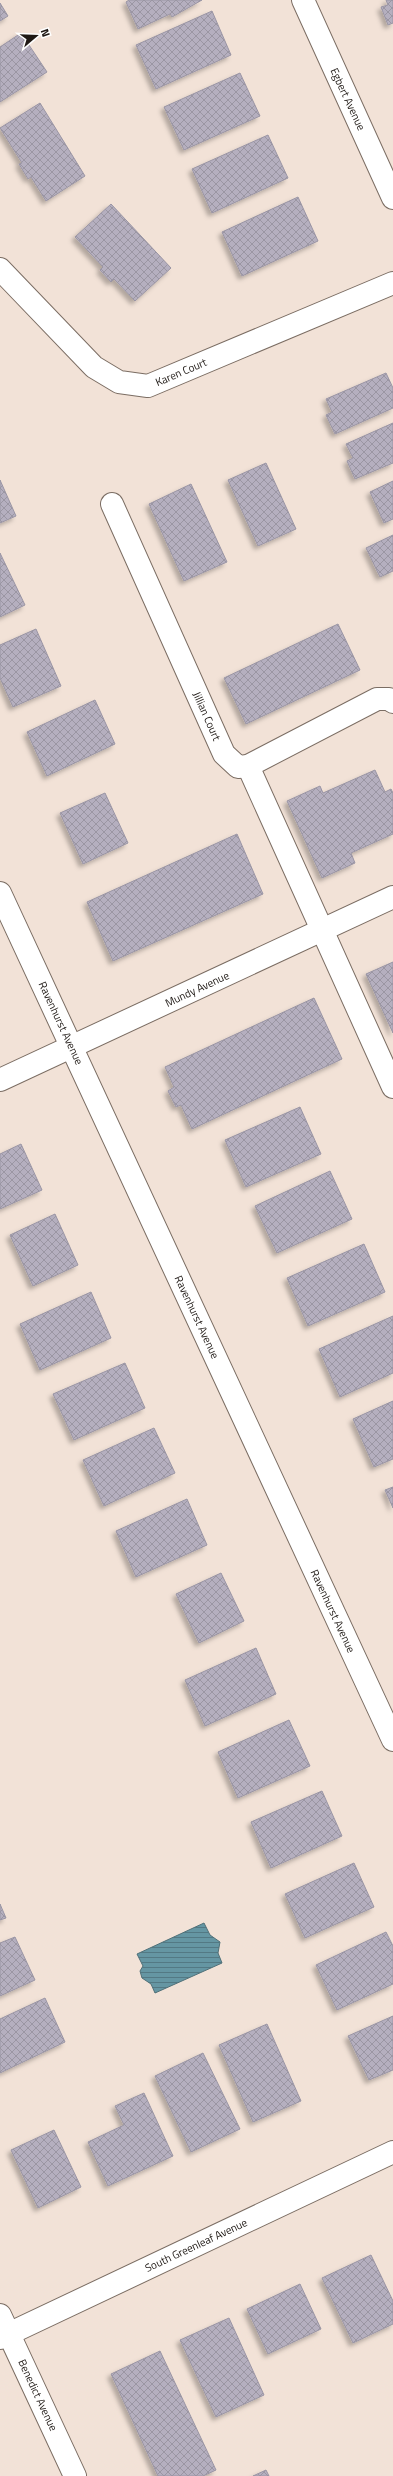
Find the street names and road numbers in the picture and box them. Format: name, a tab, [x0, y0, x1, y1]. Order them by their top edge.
street label: Egbert Avenue	[327, 65, 370, 133]
street label: Karen Court	[153, 354, 209, 390]
street label: Jillian Court	[189, 689, 225, 743]
street label: Mundy Avenue	[162, 967, 232, 1011]
street label: Ravenhurst Avenue	[35, 979, 88, 1068]
street label: Ravenhurst Avenue	[171, 1273, 224, 1362]
street label: Ravenhurst Avenue	[307, 1567, 360, 1656]
street label: South Greenleaf Avenue	[142, 2214, 250, 2276]
street label: Benedict Avenue	[14, 2356, 62, 2434]

